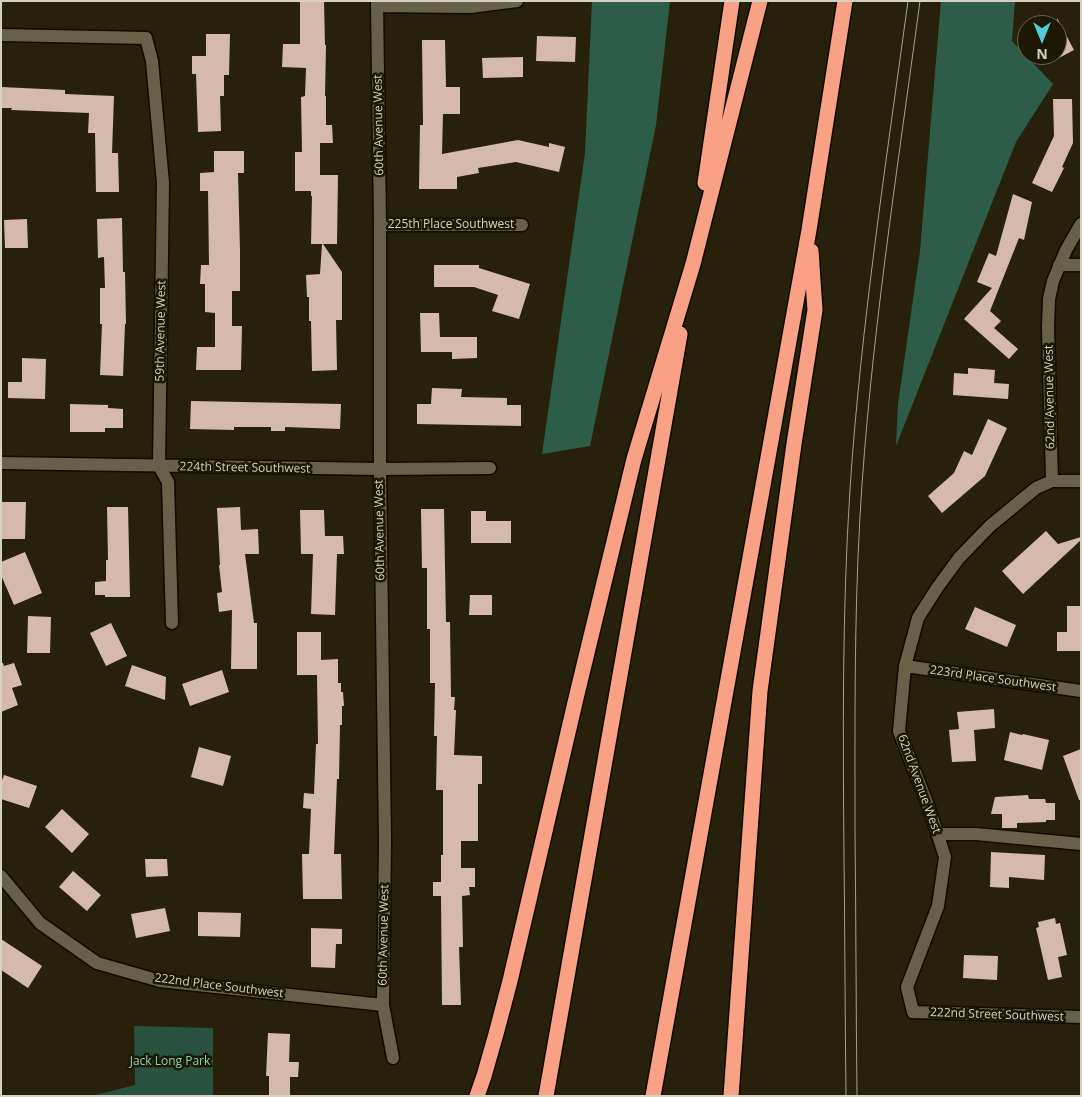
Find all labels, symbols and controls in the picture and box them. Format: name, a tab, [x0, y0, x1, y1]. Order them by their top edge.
north arrow	[1017, 15, 1067, 65]
text: N	[1036, 45, 1048, 64]
street label: 60th Avenue West	[371, 74, 387, 176]
street label: 225th Place Southwest	[388, 218, 514, 232]
street label: 59th Avenue West	[153, 280, 169, 382]
street label: 62nd Avenue West	[1042, 345, 1058, 449]
street label: 224th Street Southwest	[179, 460, 311, 476]
street label: 60th Avenue West	[372, 479, 388, 581]
street label: 223rd Place Southwest	[929, 663, 1057, 695]
street label: 62nd Avenue West	[894, 733, 944, 835]
street label: 60th Avenue West	[376, 884, 392, 986]
street label: 222nd Place Southwest	[154, 971, 284, 1001]
street label: 222nd Street Southwest	[930, 1005, 1064, 1025]
park label: Jack Long Park	[130, 1055, 210, 1069]

